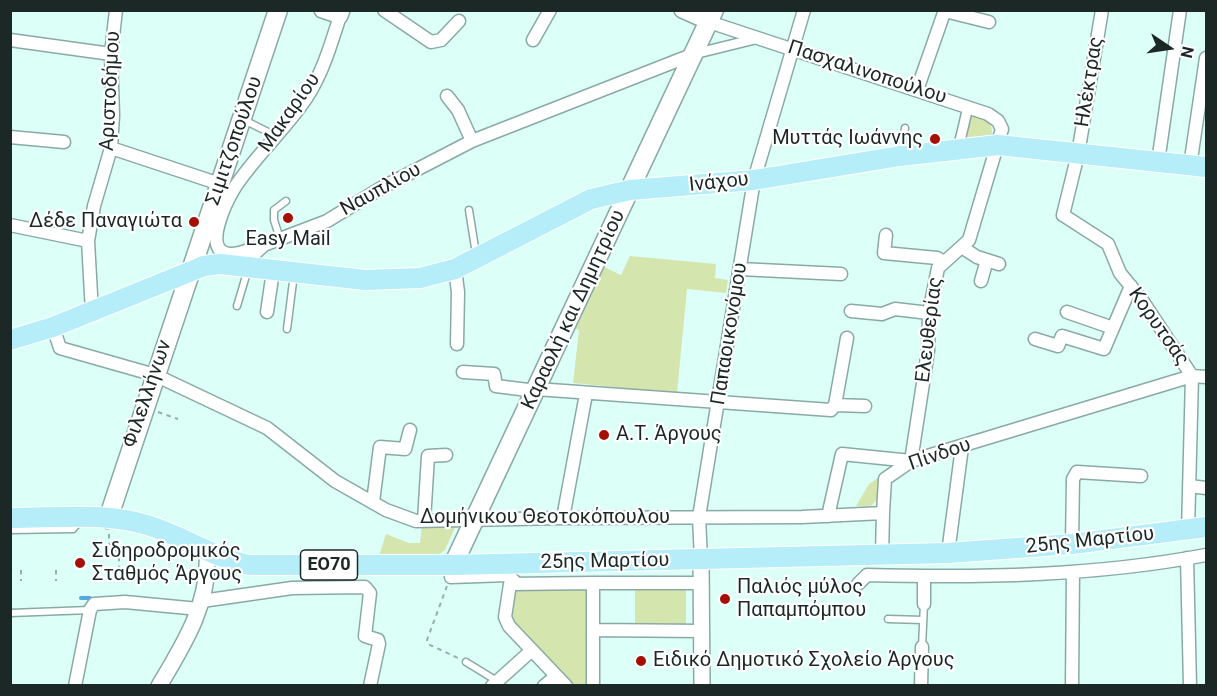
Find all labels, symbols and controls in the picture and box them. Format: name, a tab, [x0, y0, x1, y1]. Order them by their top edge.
north arrow	[1139, 18, 1199, 78]
street label: Αριστοδήμου	[96, 30, 126, 152]
street label: Ηλέκτρας	[1071, 35, 1109, 129]
street label: Πασχαλινοπούλου	[785, 36, 949, 110]
text: N	[1177, 45, 1198, 60]
street label: Μακαρίου	[254, 69, 326, 157]
street label: Σιμιτζοπούλου	[202, 73, 268, 209]
place label: Μυττάς Ιωάννης	[772, 127, 923, 151]
marker: Μυττάς Ιωάννης	[928, 132, 942, 146]
street label: Ναυπλίου	[337, 158, 425, 222]
street label: Ινάχου	[688, 168, 750, 198]
street label: Καραολή και Δημητρίου	[517, 206, 631, 414]
place label: Δέδε Παναγιώτα	[29, 210, 182, 234]
marker: Easy Mail	[281, 211, 295, 225]
marker: Δέδε Παναγιώτα	[187, 215, 201, 229]
place label: Easy Mail	[245, 228, 331, 252]
street label: Παπαοικονόμου	[707, 261, 753, 407]
street label: Ελευθερίας	[912, 276, 948, 384]
street label: Κορυτσάς	[1122, 283, 1194, 371]
street label: Φιλελλήνων	[118, 337, 178, 451]
place label: Α.Τ. Άργους	[616, 423, 722, 447]
marker: Α.Τ. Άργους	[597, 428, 611, 442]
street label: Πίνδου	[906, 433, 974, 477]
street label: Δομήνικου Θεοτοκόπουλου	[420, 506, 670, 530]
street label: 25ης Μαρτίου	[1025, 522, 1155, 560]
place label: Σιδηροδρομικός Σταθμός Άργους	[92, 540, 242, 587]
street label: 25ης Μαρτίου	[540, 549, 670, 575]
road number: ΕΟ70	[300, 550, 358, 580]
marker: Σιδηροδρομικός Σταθμός Άργους	[73, 556, 87, 570]
place label: Παλιός μύλος Παπαμπόμπου	[737, 576, 866, 623]
marker: Παλιός μύλος Παπαμπόμπου	[718, 592, 732, 606]
place label: Ειδικό Δημοτικό Σχολείο Άργους	[653, 649, 954, 673]
marker: Ειδικό Δημοτικό Σχολείο Άργους	[634, 654, 648, 668]

